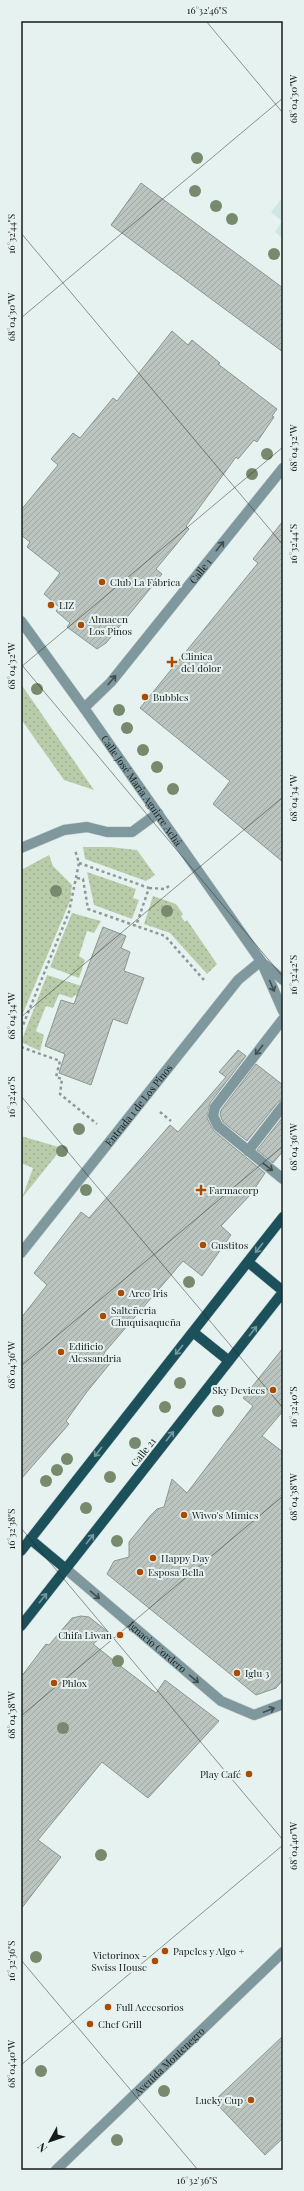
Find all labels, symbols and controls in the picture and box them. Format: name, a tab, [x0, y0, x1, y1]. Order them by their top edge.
text: 16°32'46"S	[187, 3, 227, 17]
text: 68°04'30"W	[286, 74, 300, 123]
text: 16°32'44"S	[4, 214, 18, 254]
text: 68°04'30"W	[4, 292, 18, 341]
text: 68°04'32"W	[286, 423, 300, 472]
text: 16°32'44"S	[286, 524, 300, 564]
one-way arrow	[216, 541, 224, 552]
street label: Calle 1	[186, 555, 215, 587]
place label: Club La Fábrica	[110, 575, 180, 589]
marker: Club La Fábrica	[97, 577, 107, 587]
place label: LIZ	[59, 598, 74, 612]
marker: LIZ	[46, 600, 56, 610]
place label: Almacen Los Pinos	[88, 612, 132, 638]
marker: Almacen Los Pinos	[76, 620, 86, 630]
text: 68°04'32"W	[4, 641, 18, 690]
place label: Clinica del dolor	[181, 649, 222, 675]
marker: Clinica del dolor	[166, 656, 178, 668]
one-way arrow	[107, 675, 116, 686]
place label: Bubbles	[153, 690, 189, 704]
marker: Bubbles	[140, 692, 150, 702]
street label: Calle José María Aguirre Achá	[98, 732, 185, 849]
text: 68°04'34"W	[286, 773, 300, 822]
text: 16°32'42"S	[286, 955, 300, 995]
one-way arrow	[269, 979, 276, 991]
text: 68°04'34"W	[4, 991, 18, 1040]
one-way arrow	[255, 1044, 263, 1055]
street label: Entrada 1 de Los Pinos	[102, 1061, 175, 1149]
text: 16°32'40"S	[4, 1076, 18, 1118]
text: 68°04'36"W	[286, 1122, 300, 1171]
one-way arrow	[263, 1163, 274, 1171]
place label: Farmacorp	[209, 1183, 259, 1197]
marker: Farmacorp	[196, 1185, 206, 1195]
place label: Gustitos	[211, 1238, 248, 1252]
marker: Gustitos	[198, 1240, 208, 1250]
one-way arrow	[255, 1243, 263, 1254]
place label: Arco Iris	[128, 1286, 168, 1300]
marker: Arco Iris	[116, 1288, 126, 1298]
place label: Salteñeria Chuquisaqueña	[111, 1303, 181, 1329]
marker: Salteñeria Chuquisaqueña	[98, 1311, 108, 1321]
one-way arrow	[249, 1325, 257, 1336]
place label: Edificio Alessandria	[68, 1339, 121, 1365]
text: 68°04'36"W	[4, 1340, 18, 1389]
one-way arrow	[174, 1345, 183, 1356]
marker: Edificio Alessandria	[56, 1347, 66, 1357]
place label: Sky Devices	[212, 1383, 265, 1397]
marker: Sky Devices	[268, 1385, 278, 1395]
text: 16°32'40"S	[286, 1386, 300, 1428]
one-way arrow	[166, 1431, 174, 1442]
street label: Calle 21	[127, 1434, 159, 1470]
one-way arrow	[94, 1447, 102, 1458]
text: 68°04'38"W	[286, 1472, 300, 1521]
place label: Wiwo's Mimies	[191, 1508, 258, 1522]
text: 16°32'38"S	[4, 1509, 18, 1550]
marker: Wiwo's Mimies	[179, 1510, 189, 1520]
one-way arrow	[86, 1533, 94, 1544]
place label: Happy Day	[161, 1551, 209, 1565]
marker: Happy Day	[148, 1553, 158, 1563]
place label: Esposa Bella	[148, 1565, 204, 1579]
marker: Esposa Bella	[135, 1567, 145, 1577]
one-way arrow	[90, 1590, 100, 1599]
one-way arrow	[39, 1592, 48, 1603]
street label: Ignacio Cordero	[125, 1618, 190, 1676]
place label: Chifa Liwan	[58, 1628, 112, 1642]
marker: Chifa Liwan	[115, 1630, 125, 1640]
place label: Iglu 3	[245, 1666, 270, 1680]
marker: Iglu 3	[232, 1668, 242, 1678]
one-way arrow	[189, 1674, 200, 1683]
place label: Phlox	[62, 1676, 88, 1690]
marker: Phlox	[49, 1678, 59, 1688]
text: 68°04'38"W	[4, 1690, 18, 1739]
one-way arrow	[262, 1705, 274, 1713]
place label: Play Café	[200, 1767, 241, 1781]
marker: Play Café	[244, 1769, 254, 1779]
text: 68°04'40"W	[286, 1821, 300, 1870]
text: 16°32'36"S	[4, 1941, 18, 1981]
place label: Papeles y Algo +	[173, 1944, 244, 1958]
marker: Papeles y Algo +	[160, 1946, 170, 1956]
place label: Victorinox - Swiss House	[91, 1948, 147, 1974]
marker: Victorinox - Swiss House	[150, 1956, 160, 1966]
place label: Full Accesorios	[116, 2000, 184, 2014]
marker: Full Accesorios	[103, 2002, 113, 2012]
place label: Chef Grill	[98, 2017, 142, 2031]
marker: Chef Grill	[85, 2019, 95, 2029]
street label: Avenida Montenegro	[130, 2024, 208, 2099]
text: 68°04'40"W	[4, 2039, 18, 2088]
place label: Lucky Cup	[195, 2093, 243, 2107]
marker: Lucky Cup	[246, 2095, 256, 2105]
north arrow	[30, 2121, 70, 2161]
text: N	[34, 2140, 50, 2156]
text: 16°32'36"S	[177, 2173, 217, 2187]

